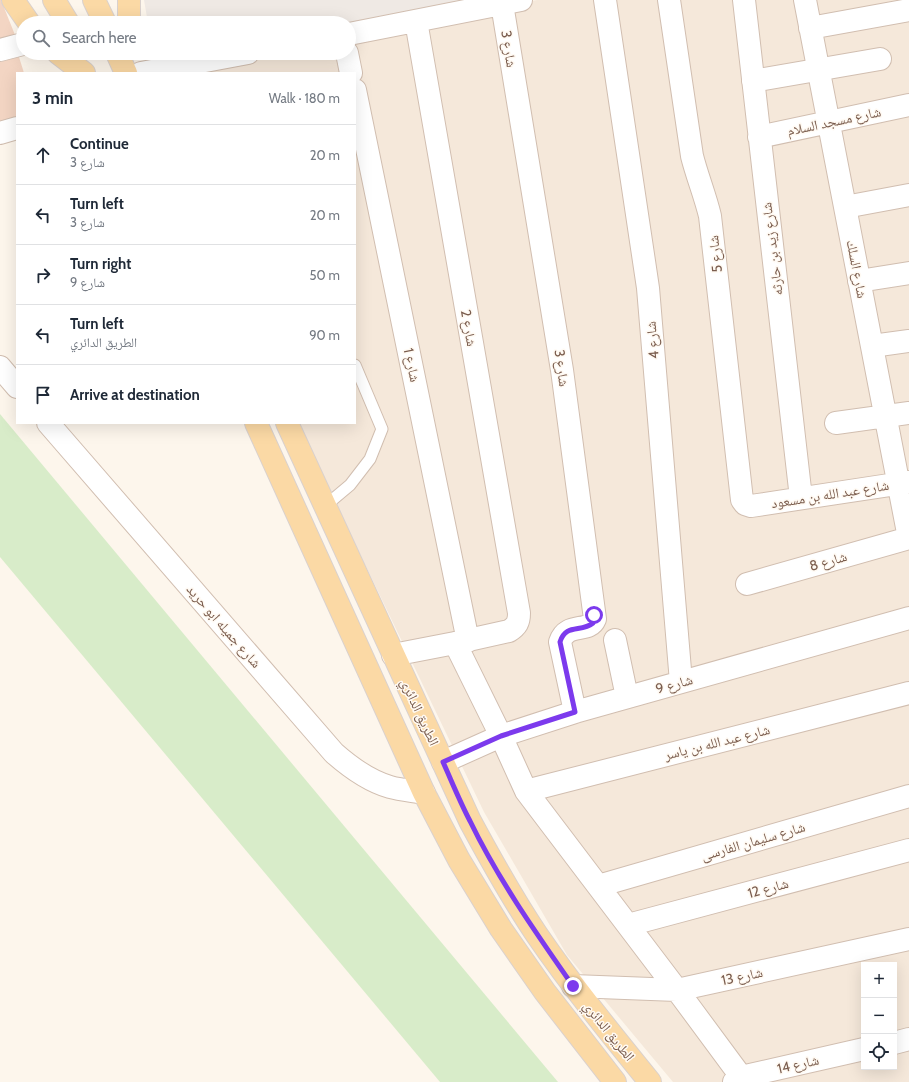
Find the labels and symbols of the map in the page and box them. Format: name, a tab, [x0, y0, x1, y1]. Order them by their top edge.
street label: شارع 3	[496, 29, 521, 69]
street label: شارع مسجد السلام	[785, 102, 883, 141]
street label: شارع زيد بن حارثه	[757, 201, 788, 297]
street label: شارع 5	[704, 234, 727, 274]
street label: شارع السلك	[842, 238, 871, 300]
street label: شارع 2	[456, 308, 481, 348]
street label: شارع 4	[641, 320, 664, 360]
street label: شارع 1	[399, 346, 424, 384]
street label: شارع 3	[549, 348, 574, 388]
street label: شارع عبد الله بن مسعود	[770, 476, 890, 513]
street label: شارع 8	[807, 547, 849, 576]
street label: شارع جميله ابو حريد	[182, 580, 265, 672]
route start	[585, 606, 603, 624]
street label: شارع 9	[653, 670, 695, 699]
street label: الطريق الدائري	[394, 676, 443, 750]
street label: شارع عبد الله بن ياسر	[661, 720, 772, 765]
street label: شارع سليمان الفارسى	[699, 818, 807, 865]
street label: شارع 12	[746, 874, 791, 903]
street label: شارع 13	[720, 963, 765, 990]
route end	[564, 977, 582, 995]
street label: الطريق الدائري	[577, 997, 639, 1066]
street label: شارع 14	[775, 1050, 821, 1079]

